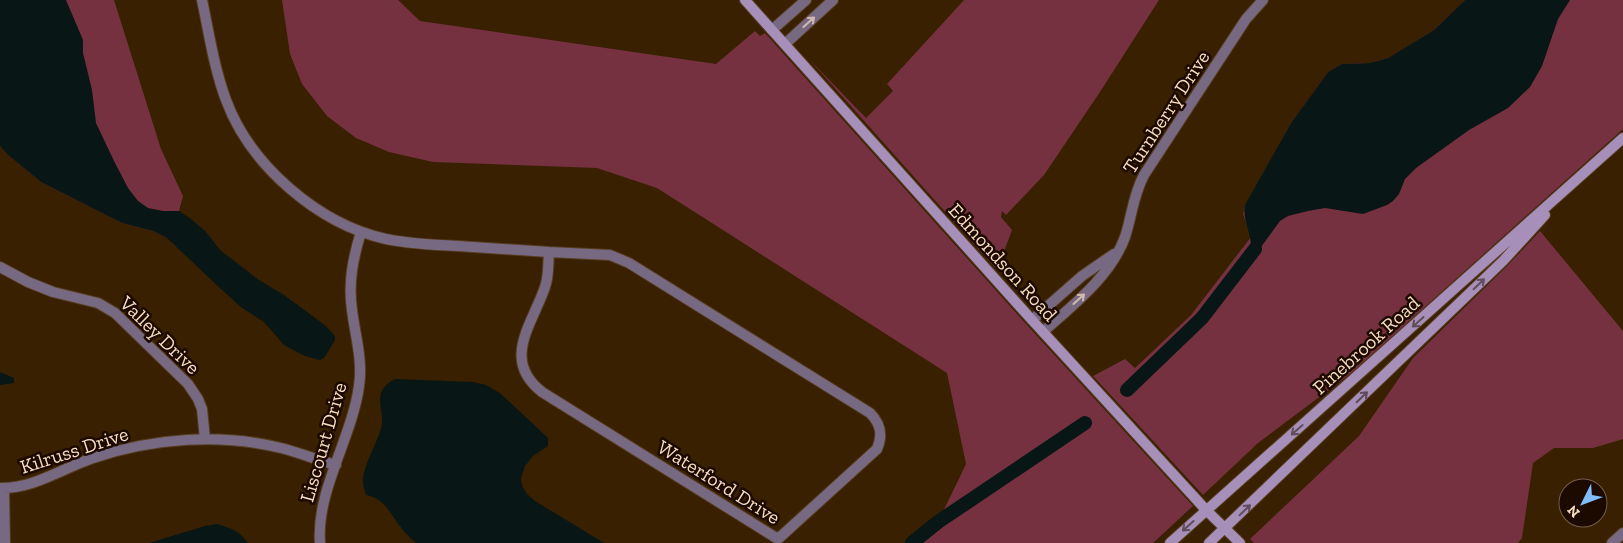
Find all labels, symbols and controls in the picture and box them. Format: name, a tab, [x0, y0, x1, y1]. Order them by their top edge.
one-way arrow	[803, 16, 816, 28]
street label: Turnberry Drive	[1117, 46, 1215, 178]
street label: Edmondson Road	[944, 198, 1062, 326]
one-way arrow	[1473, 278, 1485, 291]
street label: Valley Drive	[114, 290, 205, 379]
street label: Pinebrook Road	[1308, 291, 1424, 399]
one-way arrow	[1072, 293, 1085, 305]
one-way arrow	[1412, 316, 1425, 327]
street label: Liscourt Drive	[294, 379, 352, 505]
one-way arrow	[1356, 391, 1369, 403]
street label: Kilruss Drive	[17, 421, 131, 479]
one-way arrow	[1291, 424, 1304, 435]
street label: Waterford Drive	[653, 435, 785, 529]
north arrow	[1558, 478, 1608, 528]
text: N	[1564, 501, 1584, 521]
one-way arrow	[1238, 504, 1251, 516]
one-way arrow	[1182, 520, 1195, 532]

